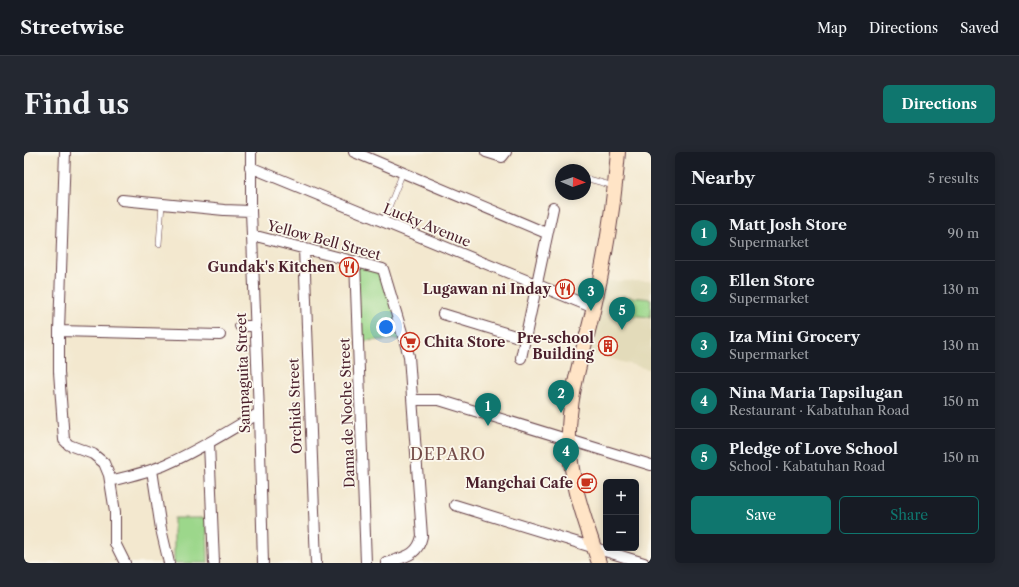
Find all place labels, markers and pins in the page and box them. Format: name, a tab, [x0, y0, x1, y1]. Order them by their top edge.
restaurant icon: Gundak's Kitchen	[338, 256, 360, 278]
place label: Gundak's Kitchen	[208, 258, 335, 276]
restaurant icon: Lugawan ni Inday	[554, 278, 576, 300]
pin: 3	[578, 278, 604, 311]
place label: Lugawan ni Inday	[423, 280, 551, 298]
pin: 5	[609, 297, 635, 330]
place label: Pre-school Building	[517, 329, 595, 363]
supermarket icon: Chita Store	[399, 331, 421, 353]
place label: Chita Store	[424, 333, 505, 351]
building icon: Pre-school Building	[597, 335, 619, 357]
pin: 2	[548, 380, 574, 413]
pin: 1	[475, 393, 501, 426]
pin: 4	[553, 438, 579, 471]
cafe icon: Mangchai Cafe	[576, 472, 598, 494]
place label: Mangchai Cafe	[465, 474, 573, 492]

